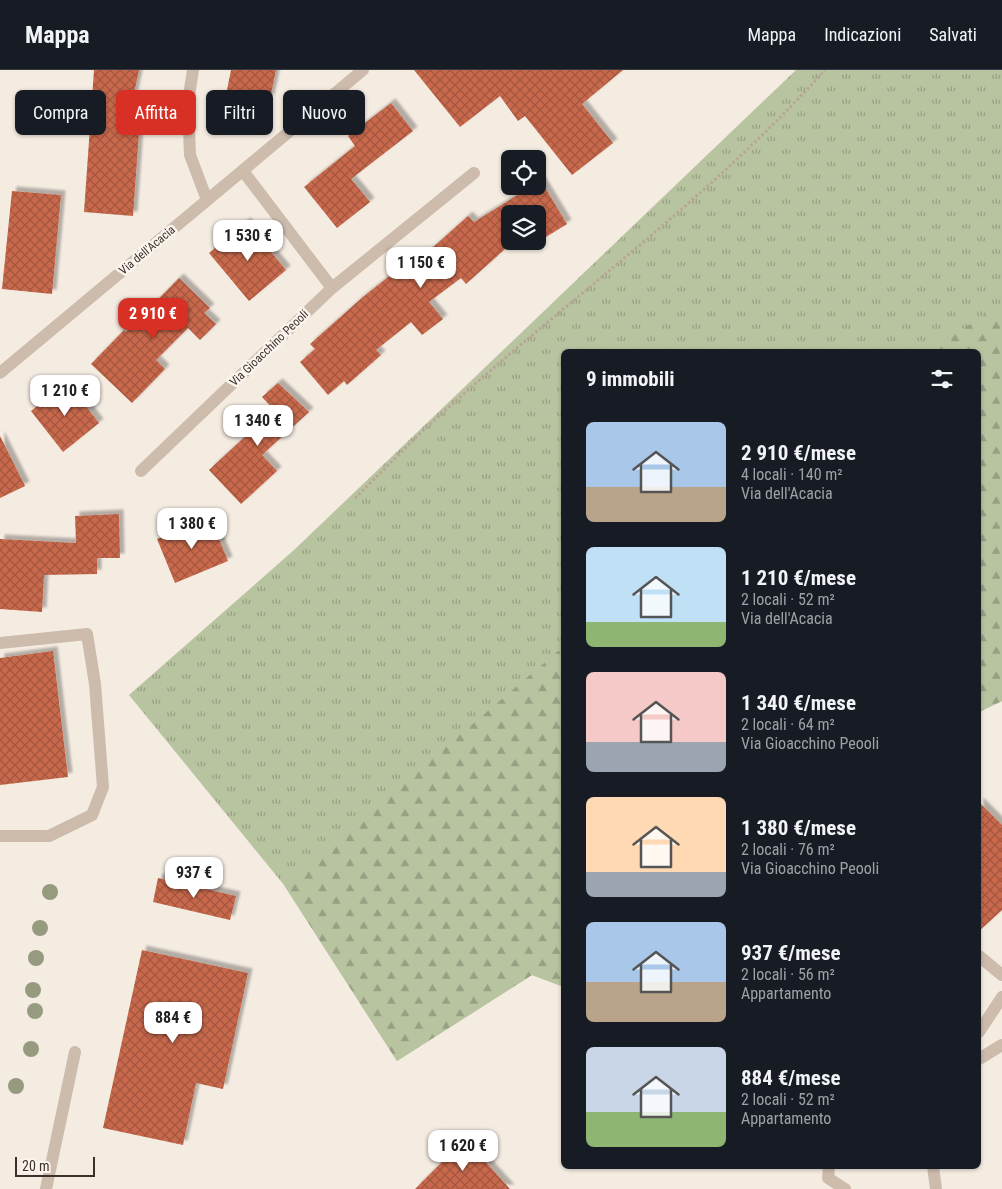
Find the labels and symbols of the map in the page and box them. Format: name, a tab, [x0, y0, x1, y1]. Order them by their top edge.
pin: 1 530 €	[202, 220, 294, 262]
street label: Via dell'Acacia	[116, 222, 178, 277]
pin: 1 150 €	[375, 246, 467, 289]
pin: 2 910 €	[107, 298, 199, 340]
street label: Via Gioacchino Peooli	[227, 307, 311, 389]
pin: 1 210 €	[19, 374, 111, 417]
pin: 1 340 €	[212, 404, 304, 447]
pin: 1 380 €	[146, 508, 238, 550]
pin: 937 €	[159, 856, 229, 899]
pin: 884 €	[138, 1002, 208, 1044]
pin: 1 620 €	[417, 1130, 509, 1172]
scale bar	[15, 1154, 95, 1177]

